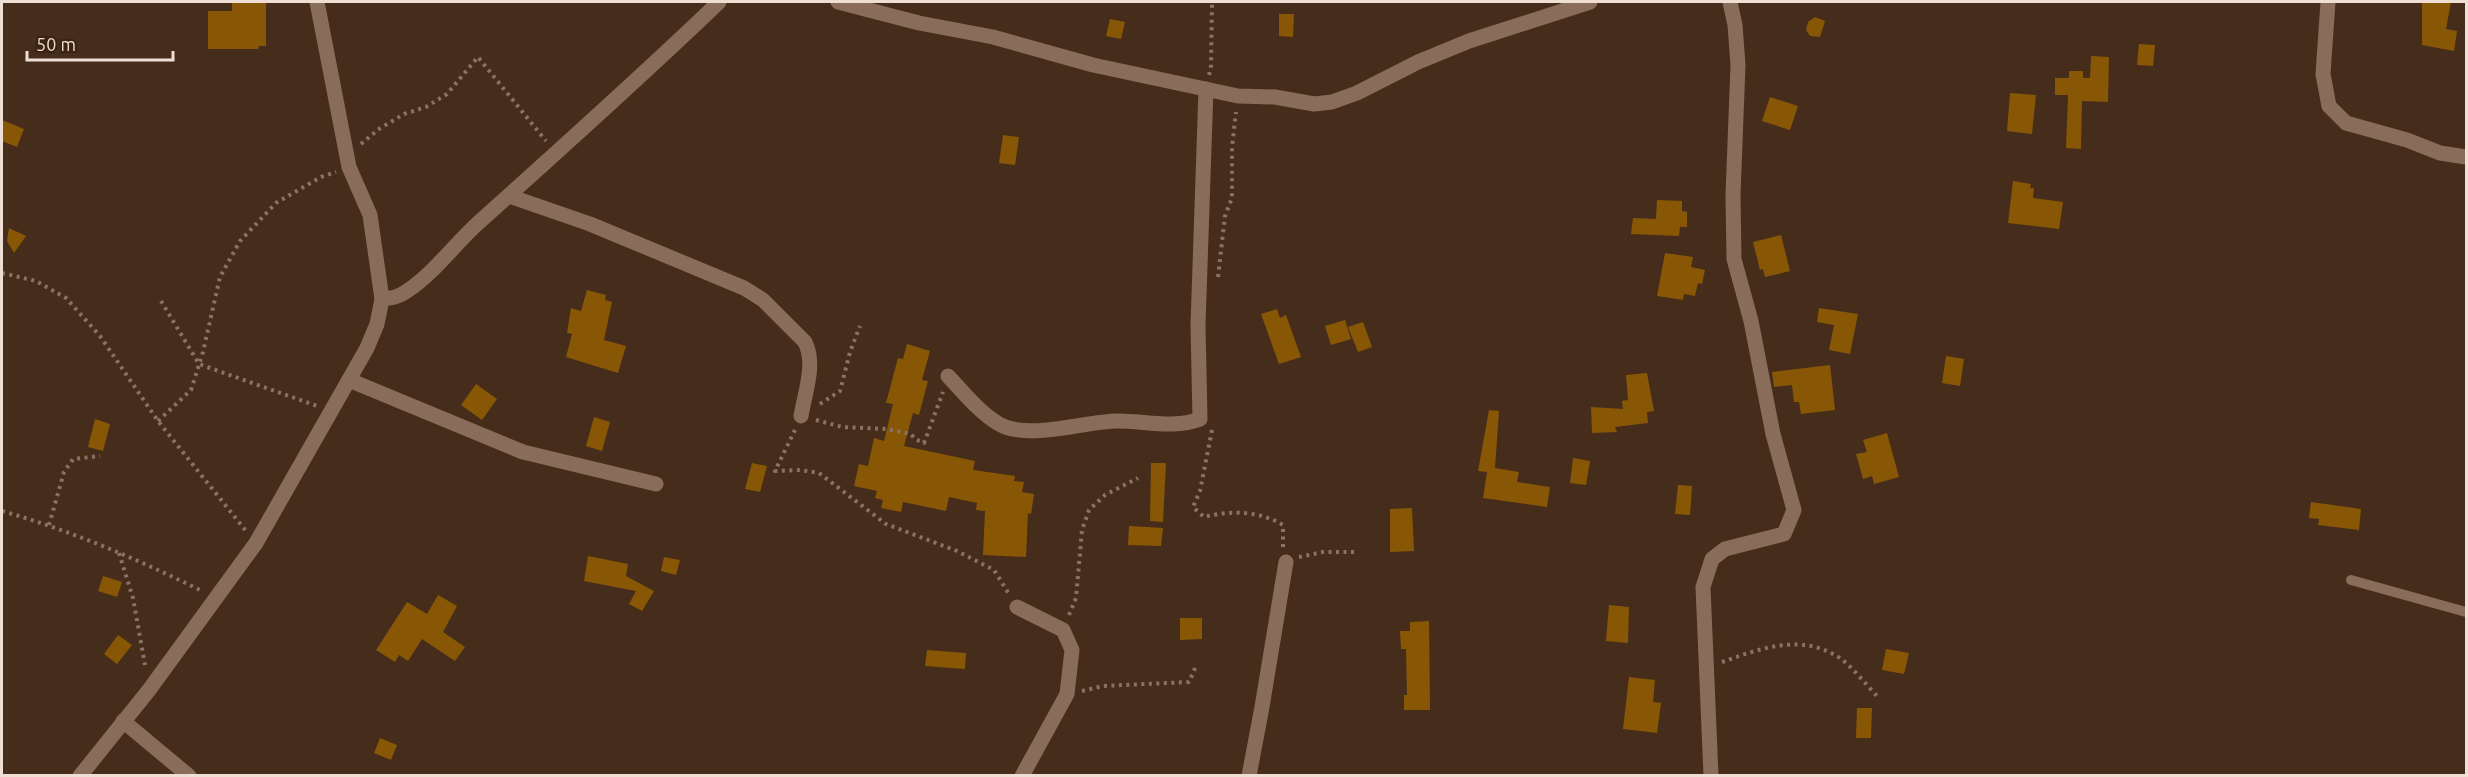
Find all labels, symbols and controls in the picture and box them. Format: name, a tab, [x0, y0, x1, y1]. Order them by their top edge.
scale bar	[27, 24, 172, 62]
text: 50 m	[36, 34, 76, 54]

